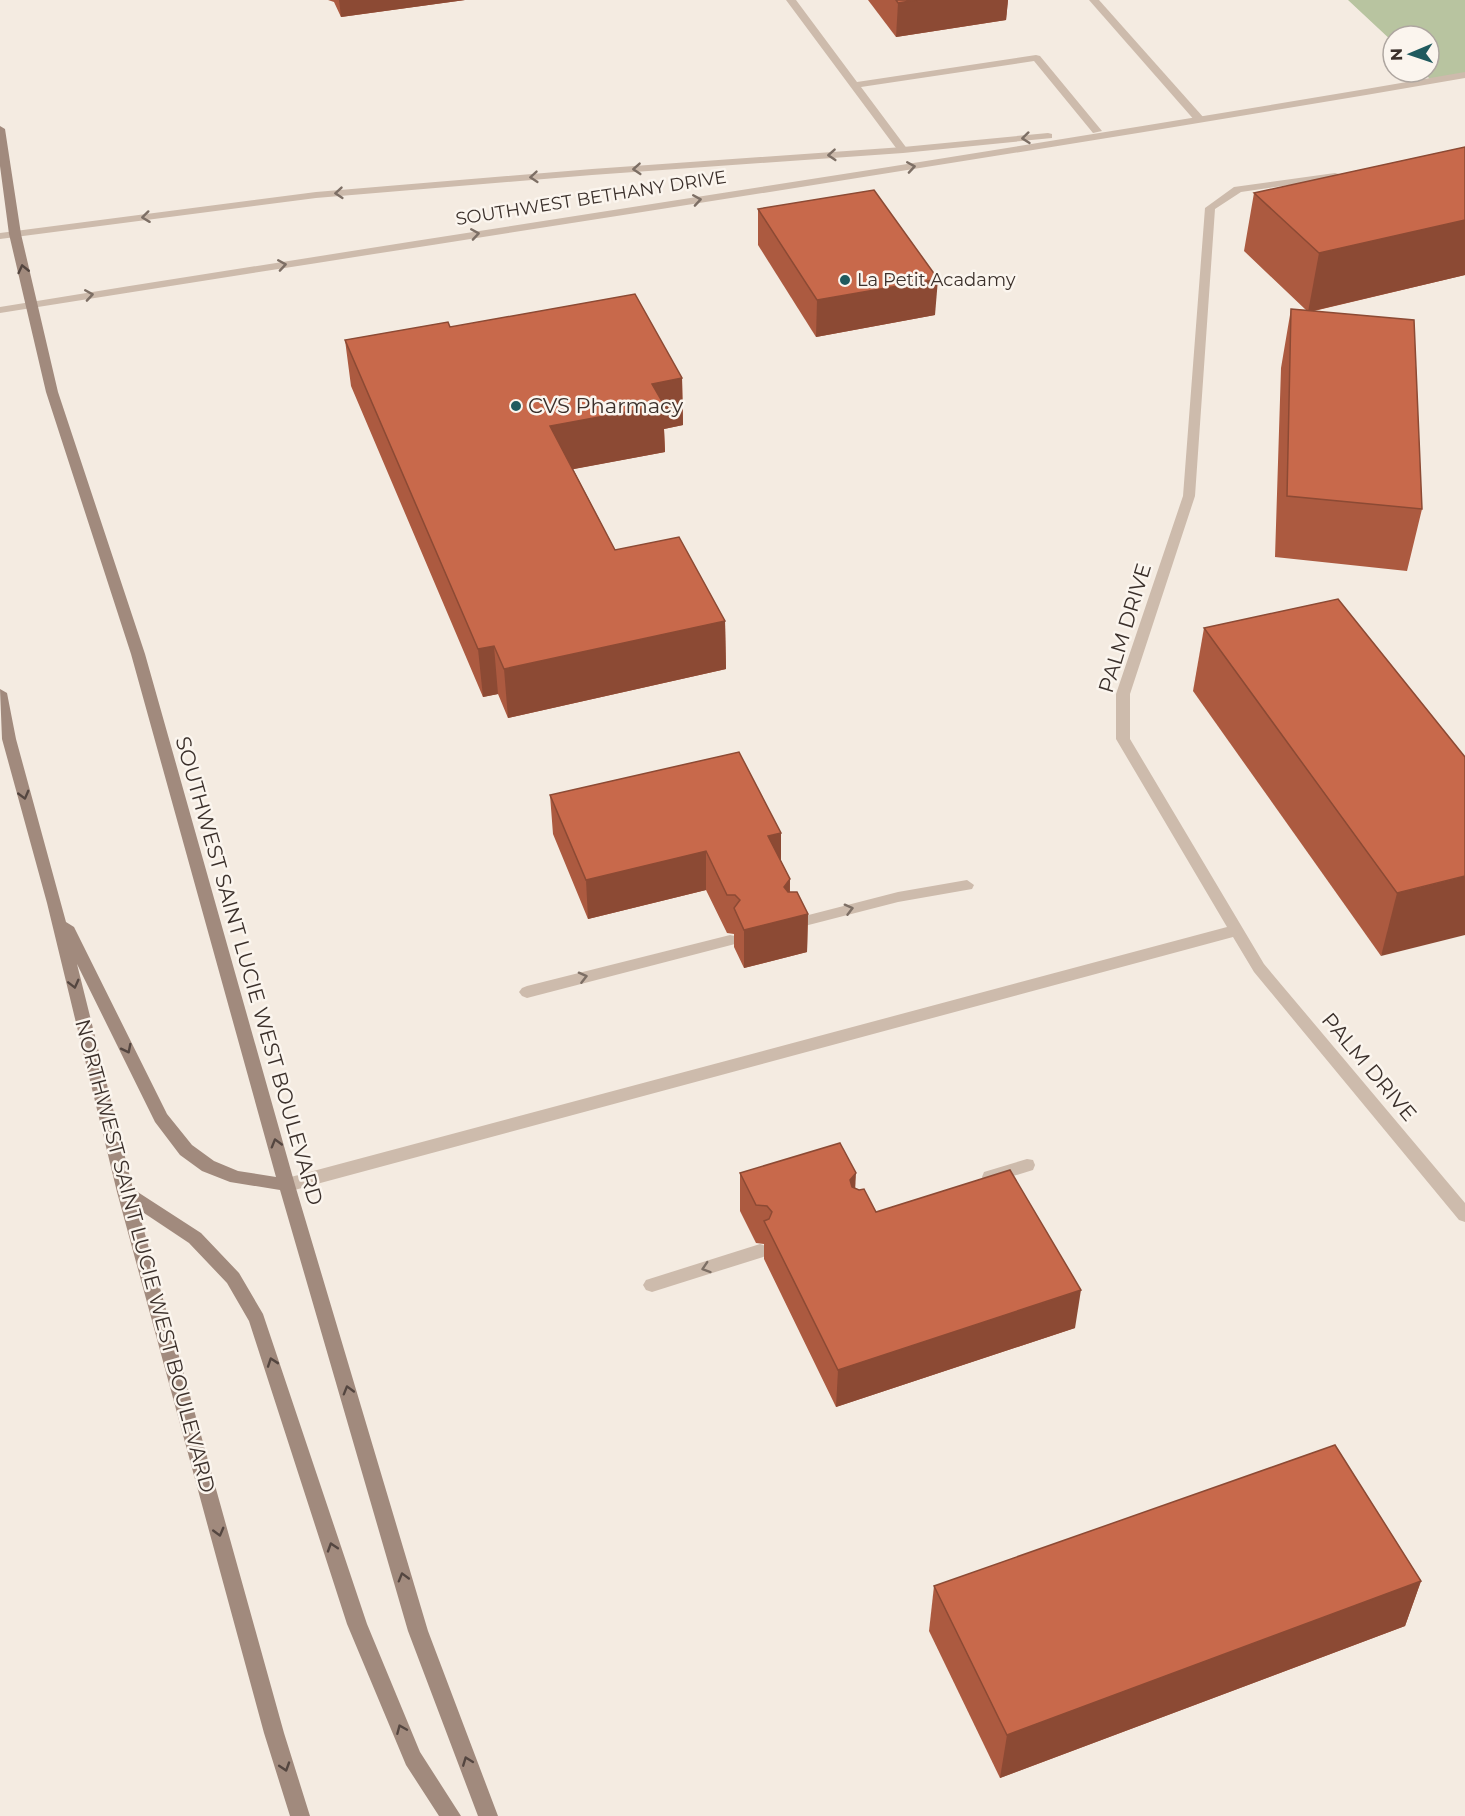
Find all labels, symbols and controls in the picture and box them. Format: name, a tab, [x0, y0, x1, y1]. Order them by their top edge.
north arrow	[1381, 24, 1441, 84]
text: N	[1387, 48, 1406, 61]
one-way arrow	[1021, 131, 1030, 144]
one-way arrow	[827, 149, 836, 162]
one-way arrow	[906, 161, 915, 173]
one-way arrow	[633, 162, 642, 175]
street label: SOUTHWEST BETHANY DRIVE	[454, 166, 728, 230]
one-way arrow	[529, 170, 538, 183]
one-way arrow	[335, 186, 344, 199]
one-way arrow	[693, 194, 702, 206]
one-way arrow	[141, 210, 150, 223]
one-way arrow	[470, 229, 479, 241]
one-way arrow	[277, 259, 287, 271]
one-way arrow	[18, 264, 31, 274]
place label: La Petit Acadamy	[857, 269, 1016, 291]
marker: La Petit Acadamy	[838, 273, 852, 287]
one-way arrow	[85, 290, 94, 302]
place label: CVS Pharmacy	[528, 393, 684, 418]
marker: CVS Pharmacy	[509, 399, 523, 413]
street label: PALM DRIVE	[1093, 560, 1156, 696]
street label: SOUTHWEST SAINT LUCIE WEST BOULEVARD	[170, 734, 329, 1208]
one-way arrow	[17, 790, 30, 800]
one-way arrow	[844, 904, 854, 917]
one-way arrow	[578, 972, 588, 985]
one-way arrow	[66, 979, 79, 989]
street label: PALM DRIVE	[1317, 1007, 1422, 1126]
street label: NORTHWEST SAINT LUCIE WEST BOULEVARD	[70, 1016, 221, 1495]
one-way arrow	[119, 1043, 131, 1054]
one-way arrow	[270, 1138, 283, 1148]
one-way arrow	[701, 1261, 712, 1273]
one-way arrow	[266, 1357, 279, 1368]
one-way arrow	[343, 1385, 355, 1396]
one-way arrow	[212, 1526, 224, 1537]
one-way arrow	[327, 1542, 340, 1553]
one-way arrow	[398, 1572, 410, 1583]
one-way arrow	[397, 1724, 409, 1735]
one-way arrow	[462, 1756, 475, 1767]
one-way arrow	[278, 1761, 290, 1772]

